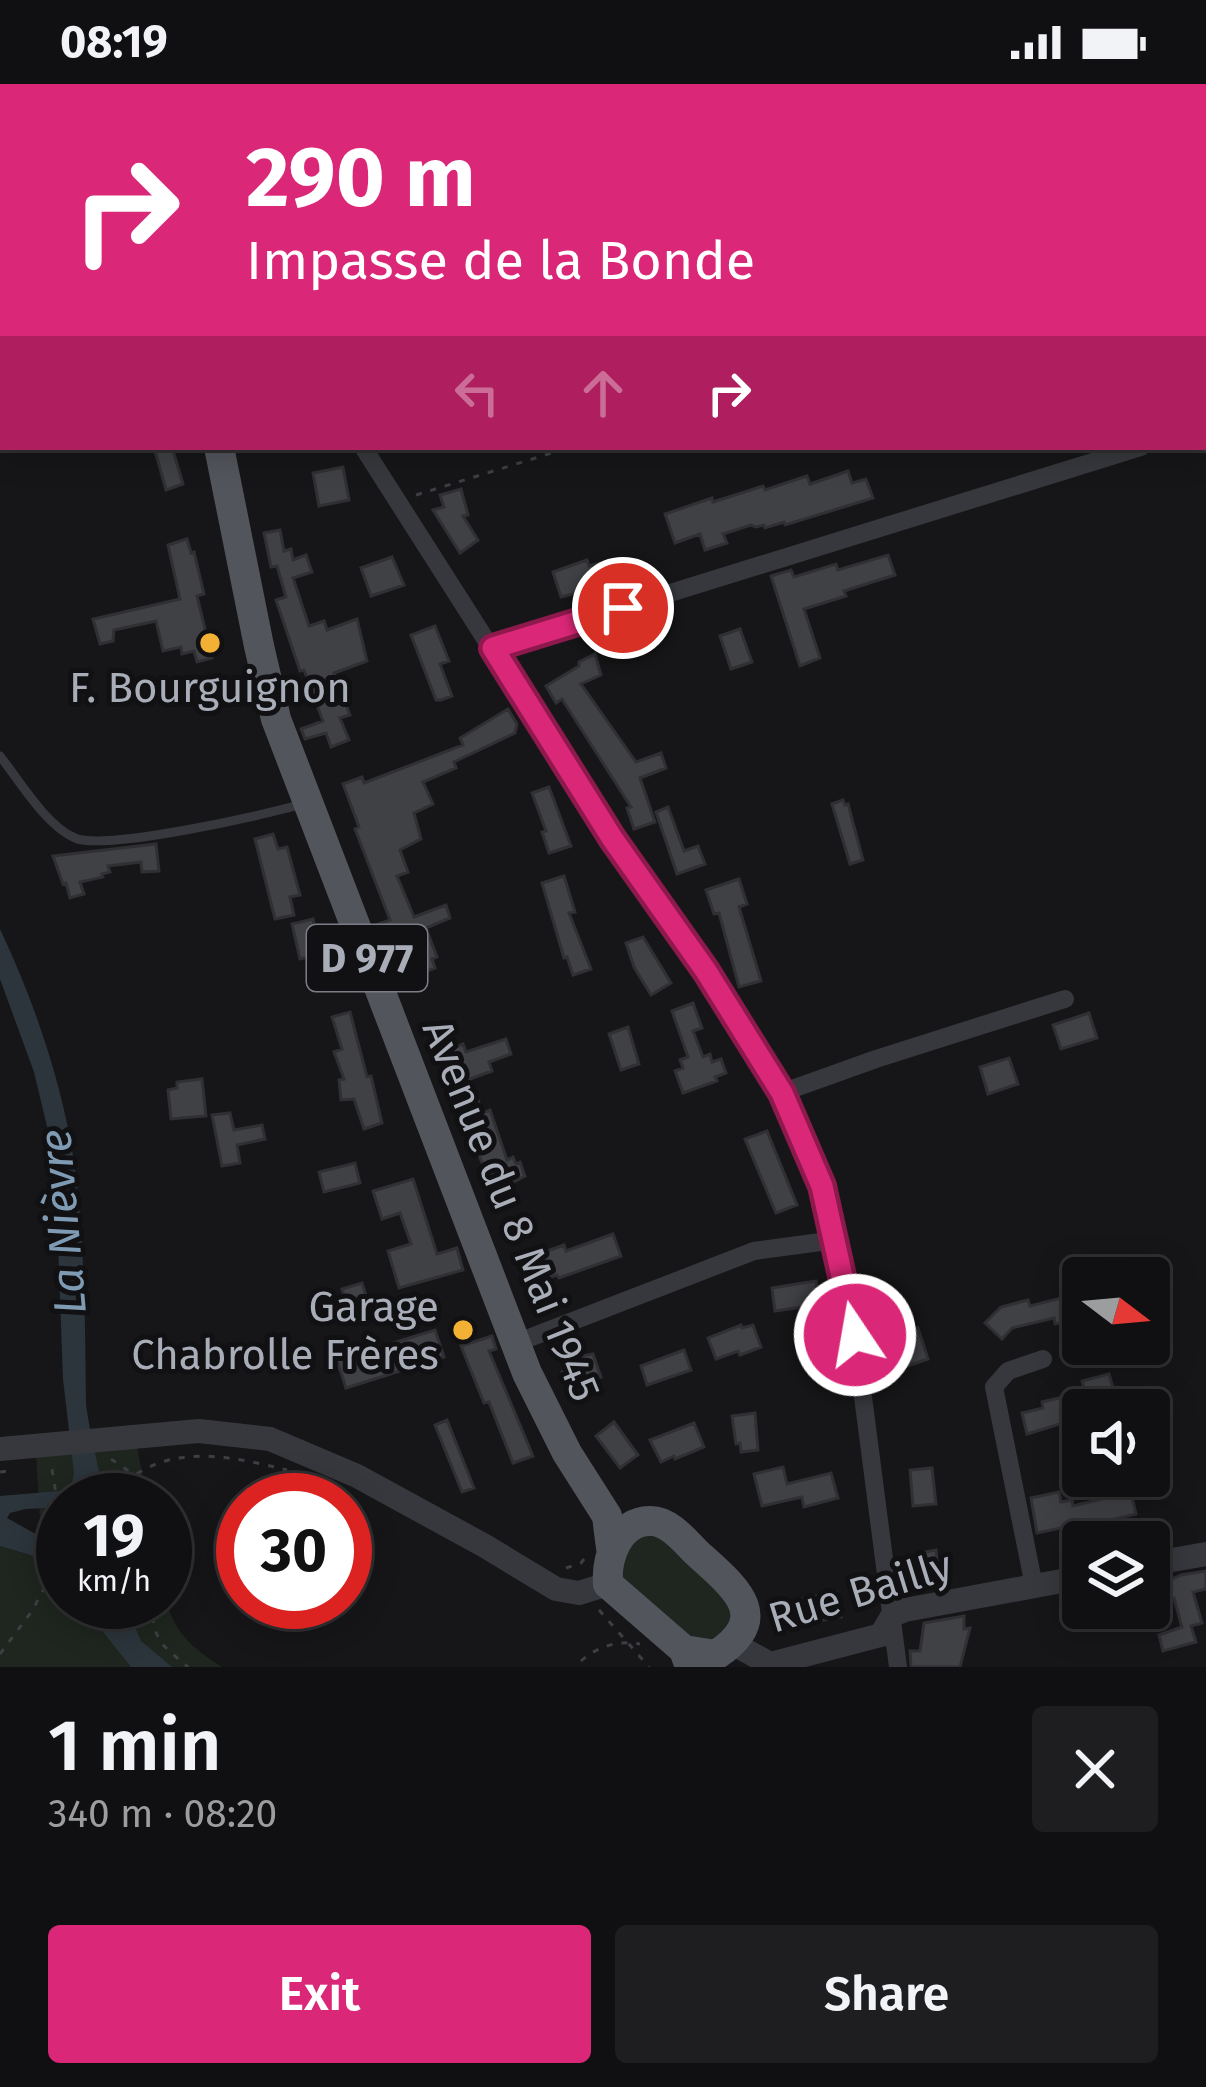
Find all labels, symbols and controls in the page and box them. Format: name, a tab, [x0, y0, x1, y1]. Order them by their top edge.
text: 08:19	[60, 15, 168, 69]
text: 290 m	[246, 127, 476, 228]
icon: right	[48, 132, 204, 288]
text: Impasse de la Bonde	[246, 229, 755, 293]
icon: left	[444, 360, 510, 426]
icon: ahead	[570, 360, 636, 426]
icon: right	[696, 360, 762, 426]
pin	[572, 557, 674, 659]
icon: arrive	[590, 575, 656, 641]
marker: F. Bourguignon	[197, 630, 223, 656]
place label: F. Bourguignon	[69, 663, 351, 713]
road number: D 977	[307, 925, 427, 991]
street label: Avenue du 8 Mai 1945	[412, 1012, 610, 1408]
water label: La Nièvre	[28, 1127, 98, 1317]
north arrow	[1062, 1257, 1170, 1365]
map controls	[1062, 1257, 1170, 1629]
position arrow	[792, 1272, 918, 1398]
place label: Garage Chabrolle Frères	[131, 1282, 439, 1380]
marker: Garage Chabrolle Frères	[450, 1317, 476, 1343]
button: sound	[1062, 1389, 1170, 1497]
speed limit sign: 30	[216, 1473, 372, 1629]
text: 19	[83, 1500, 145, 1572]
button: layers	[1062, 1521, 1170, 1629]
street label: Rue Bailly	[763, 1540, 958, 1643]
text: km/h	[77, 1563, 151, 1599]
text: 1 min	[48, 1703, 221, 1789]
button: close	[1032, 1706, 1158, 1832]
text: 340 m · 08:20	[48, 1791, 277, 1837]
button: Exit	[48, 1925, 591, 2063]
button: Share	[615, 1925, 1158, 2063]

